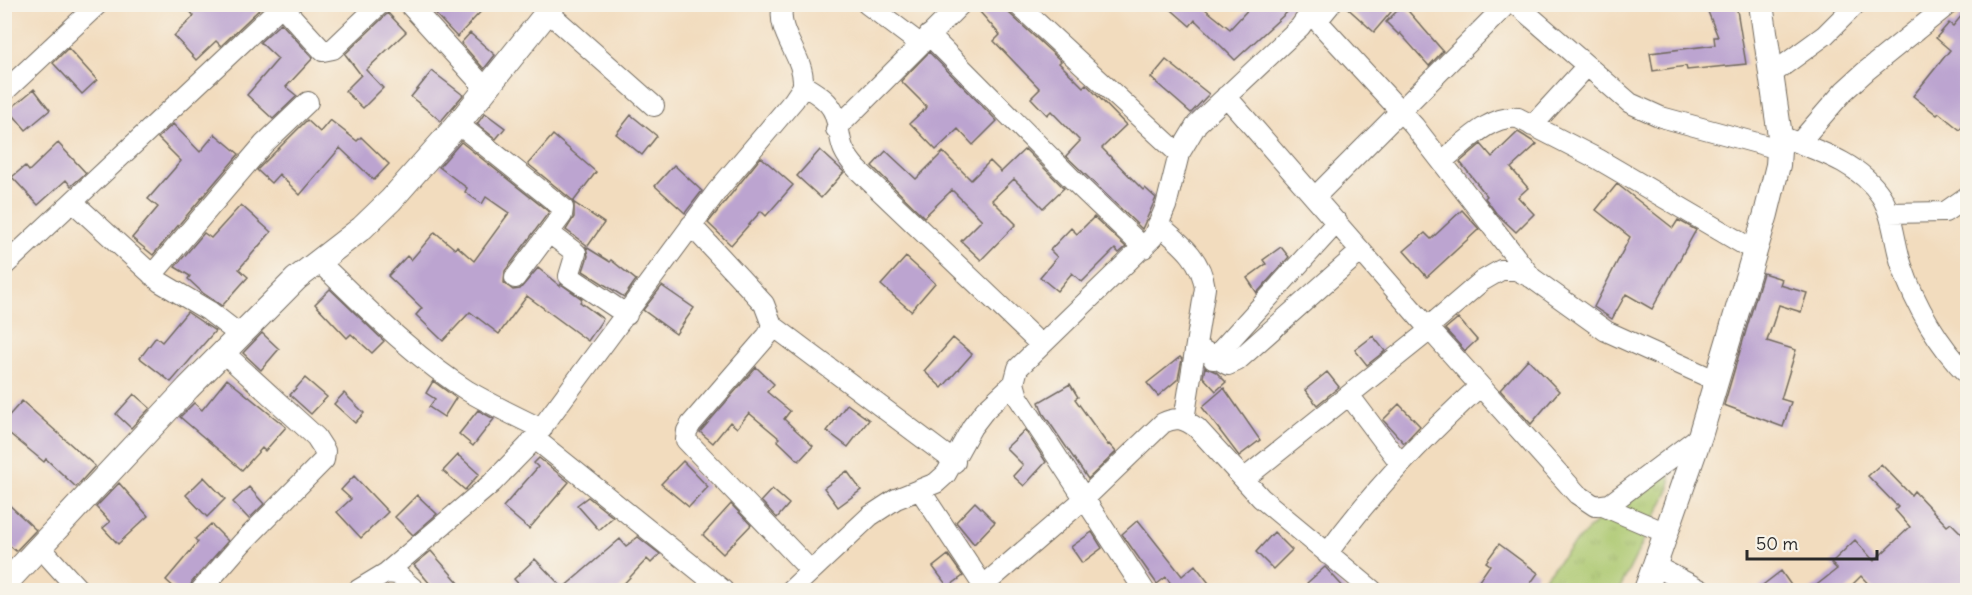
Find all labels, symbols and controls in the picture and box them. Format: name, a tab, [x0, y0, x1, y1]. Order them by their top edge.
scale bar	[1747, 523, 1878, 561]
text: 50 m	[1756, 532, 1798, 555]

